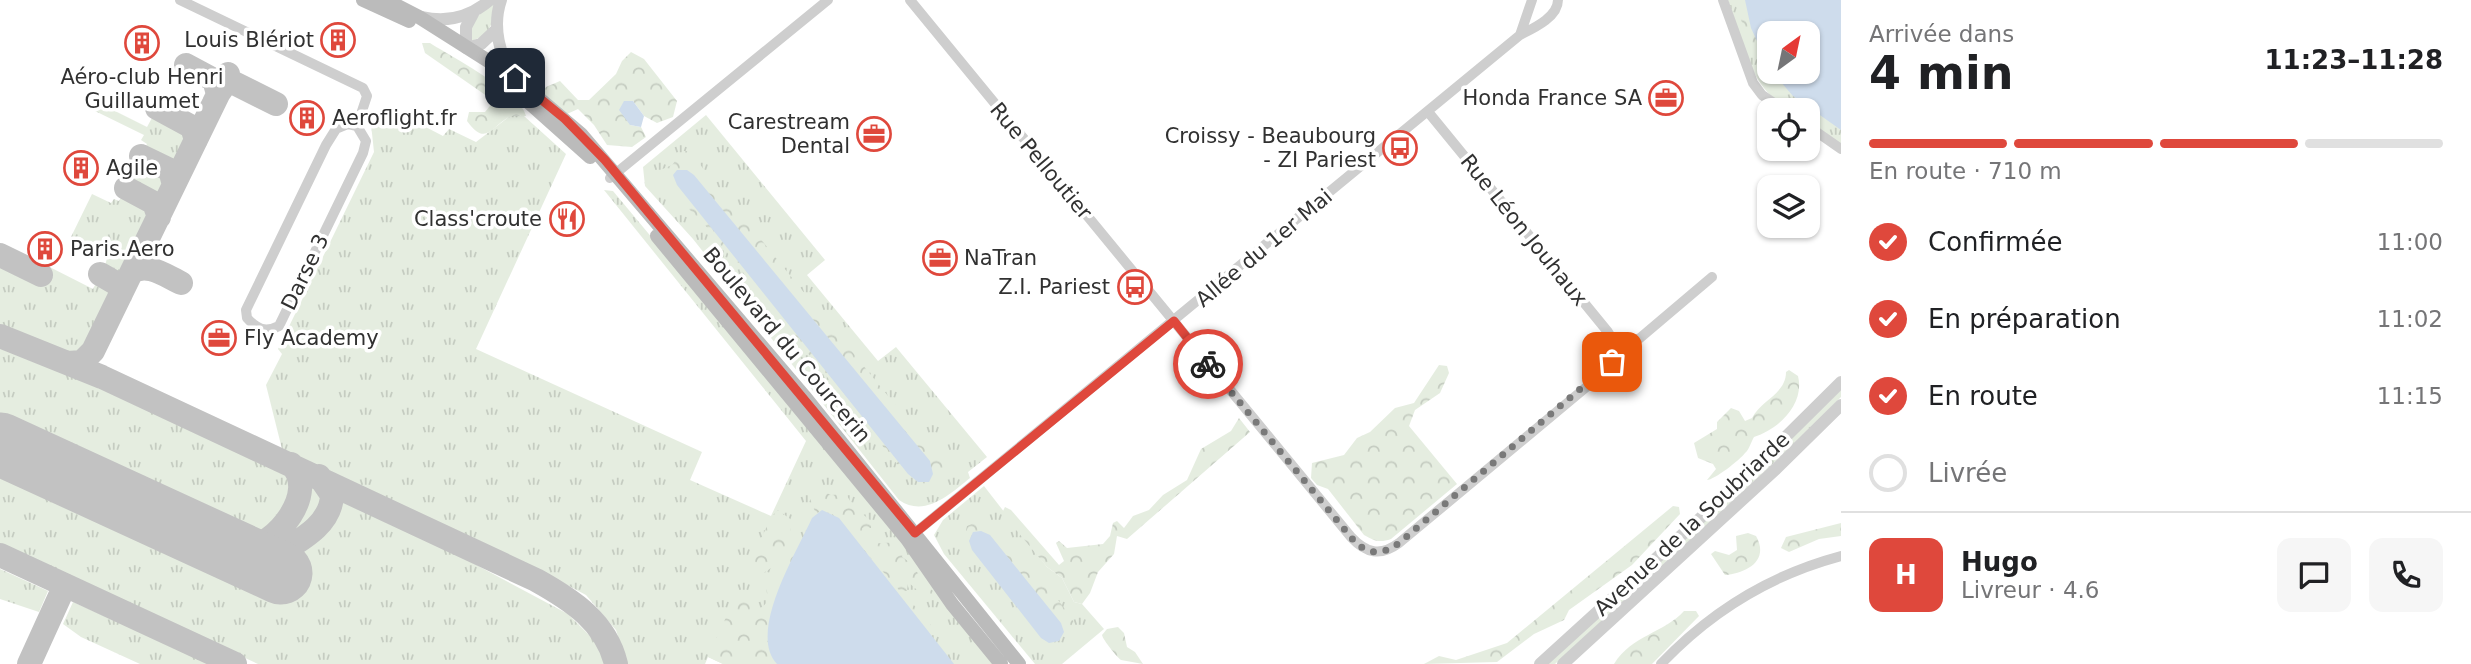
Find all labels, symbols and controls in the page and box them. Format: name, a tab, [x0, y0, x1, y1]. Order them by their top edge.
building icon: Louis Blériot	[319, 21, 357, 59]
north arrow	[1757, 21, 1820, 84]
map controls	[1757, 21, 1820, 238]
text: Arrivée dans	[1869, 21, 2014, 47]
building icon: Aéro-club Henri Guillaumet	[123, 24, 161, 62]
place label: Louis Blériot	[184, 28, 314, 52]
text: 11:23–11:28	[2264, 45, 2443, 75]
text: 4 min	[1869, 46, 2013, 100]
pin	[485, 48, 545, 108]
icon: home	[496, 59, 534, 97]
place label: Aéro-club Henri Guillaumet	[60, 65, 224, 113]
office icon: Honda France SA	[1647, 79, 1685, 117]
place label: Honda France SA	[1463, 86, 1643, 110]
street label: Rue Pelloutier	[985, 98, 1097, 224]
button: locate	[1757, 98, 1820, 161]
building icon: Aeroflight.fr	[288, 99, 326, 137]
place label: Aeroflight.fr	[332, 106, 457, 130]
place label: Carestream Dental	[728, 110, 850, 158]
office icon: Carestream Dental	[855, 115, 893, 153]
place label: Croissy - Beaubourg - ZI Pariest	[1165, 124, 1376, 172]
bus stop icon: Croissy - Beaubourg - ZI Pariest	[1381, 129, 1419, 167]
building icon: Agile	[62, 149, 100, 187]
street label: Rue Léon Jouhaux	[1456, 149, 1592, 311]
place label: Agile	[106, 156, 158, 180]
text: En route · 710 m	[1869, 158, 2062, 184]
button: layers	[1757, 175, 1820, 238]
street label: Allée du 1er Mai	[1191, 184, 1337, 312]
restaurant icon: Class'croute	[548, 200, 586, 238]
place label: Class'croute	[414, 207, 542, 231]
icon: check	[1869, 223, 1907, 261]
text: Confirmée	[1928, 227, 2062, 257]
text: 11:00	[2377, 229, 2443, 255]
building icon: Paris.Aero	[26, 230, 64, 268]
street label: Darse 3	[276, 230, 334, 314]
place label: Paris.Aero	[70, 237, 175, 261]
office icon: NaTran	[921, 239, 959, 277]
street label: Boulevard du Courcerin	[698, 243, 876, 447]
place label: NaTran	[964, 246, 1037, 270]
bus stop icon: Z.I. Pariest	[1116, 268, 1154, 306]
place label: Z.I. Pariest	[998, 275, 1110, 299]
icon: check	[1869, 300, 1907, 338]
text: En préparation	[1928, 304, 2121, 334]
text: 11:02	[2377, 306, 2443, 332]
office icon: Fly Academy	[200, 319, 238, 357]
place label: Fly Academy	[244, 326, 379, 350]
courier	[1173, 329, 1243, 399]
pin	[1582, 332, 1642, 392]
icon: bag	[1593, 343, 1631, 381]
icon: bike	[1189, 345, 1227, 383]
icon: check	[1869, 377, 1907, 415]
text: En route	[1928, 381, 2038, 411]
text: 11:15	[2377, 383, 2443, 409]
street label: Avenue de la Soubriarde	[1590, 427, 1794, 621]
text: Livrée	[1928, 458, 2007, 488]
button: chat	[2277, 538, 2351, 612]
button: phone	[2369, 538, 2443, 612]
text: Hugo	[1961, 547, 2038, 577]
text: H	[1895, 560, 1917, 590]
text: Livreur · 4.6	[1961, 577, 2099, 603]

